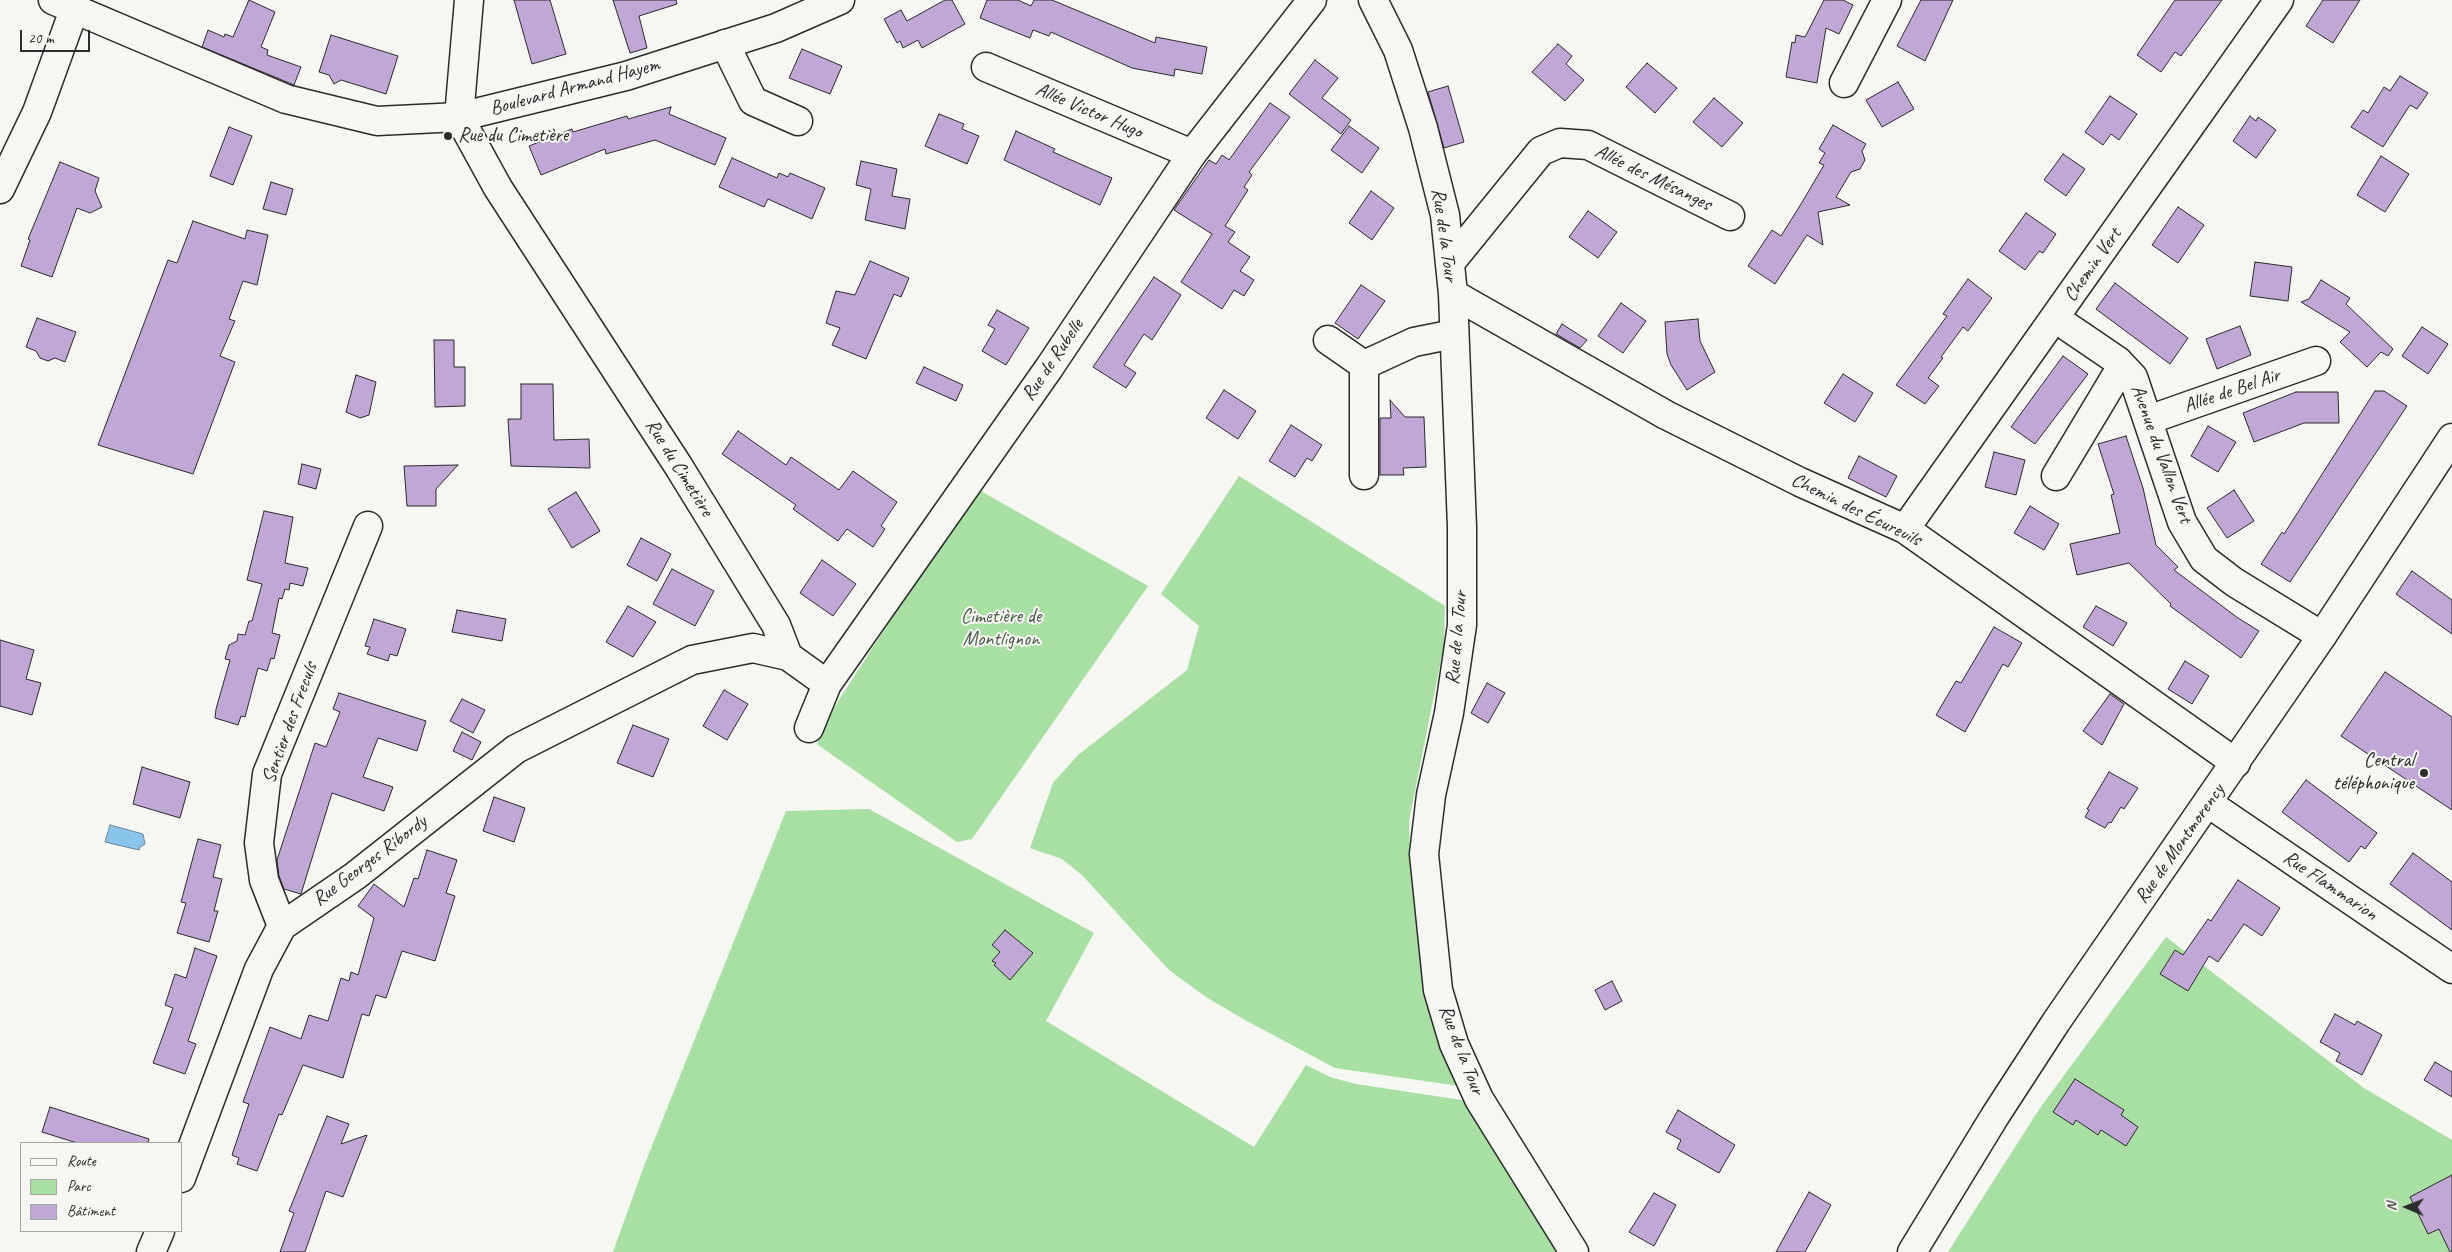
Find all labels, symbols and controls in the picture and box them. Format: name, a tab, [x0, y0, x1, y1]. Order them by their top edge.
scale bar	[22, 20, 92, 52]
text: 20 m	[28, 29, 54, 48]
street label: Boulevard Armand Hayem	[487, 53, 663, 121]
street label: Allée Victor Hugo	[1032, 78, 1146, 144]
place label: Rue du Cimetière	[458, 124, 568, 148]
marker: Rue du Cimetière	[442, 130, 454, 142]
street label: Allée des Mésanges	[1591, 139, 1715, 217]
street label: Rue de la Tour	[1426, 187, 1462, 283]
street label: Chemin Vert	[2059, 223, 2127, 307]
street label: Rue de Rubelle	[1017, 314, 1089, 406]
street label: Allée de Bel Air	[2181, 363, 2283, 419]
street label: Avenue du Vallon Vert	[2125, 382, 2197, 526]
street label: Rue du Cimetière	[640, 415, 718, 521]
street label: Chemin des Écureuils	[1787, 468, 1925, 552]
street label: Rue de la Tour	[1441, 590, 1473, 686]
park label: Cimetière de Montlignon	[961, 605, 1041, 652]
street label: Sentier des Freculs	[257, 659, 323, 787]
place label: Central téléphonique	[2333, 749, 2414, 796]
marker: Central téléphonique	[2418, 767, 2430, 779]
street label: Rue de Montmorency	[2130, 780, 2230, 908]
street label: Rue Georges Ribordy	[308, 810, 432, 912]
street label: Rue Flammarion	[2278, 846, 2382, 926]
street label: Rue de la Tour	[1433, 1002, 1489, 1098]
legend	[20, 1142, 182, 1232]
text: Route	[67, 1152, 96, 1171]
text: Parc	[67, 1177, 91, 1196]
north arrow	[2382, 1182, 2432, 1232]
text: Bâtiment	[67, 1202, 115, 1221]
text: N	[2383, 1202, 2400, 1211]

